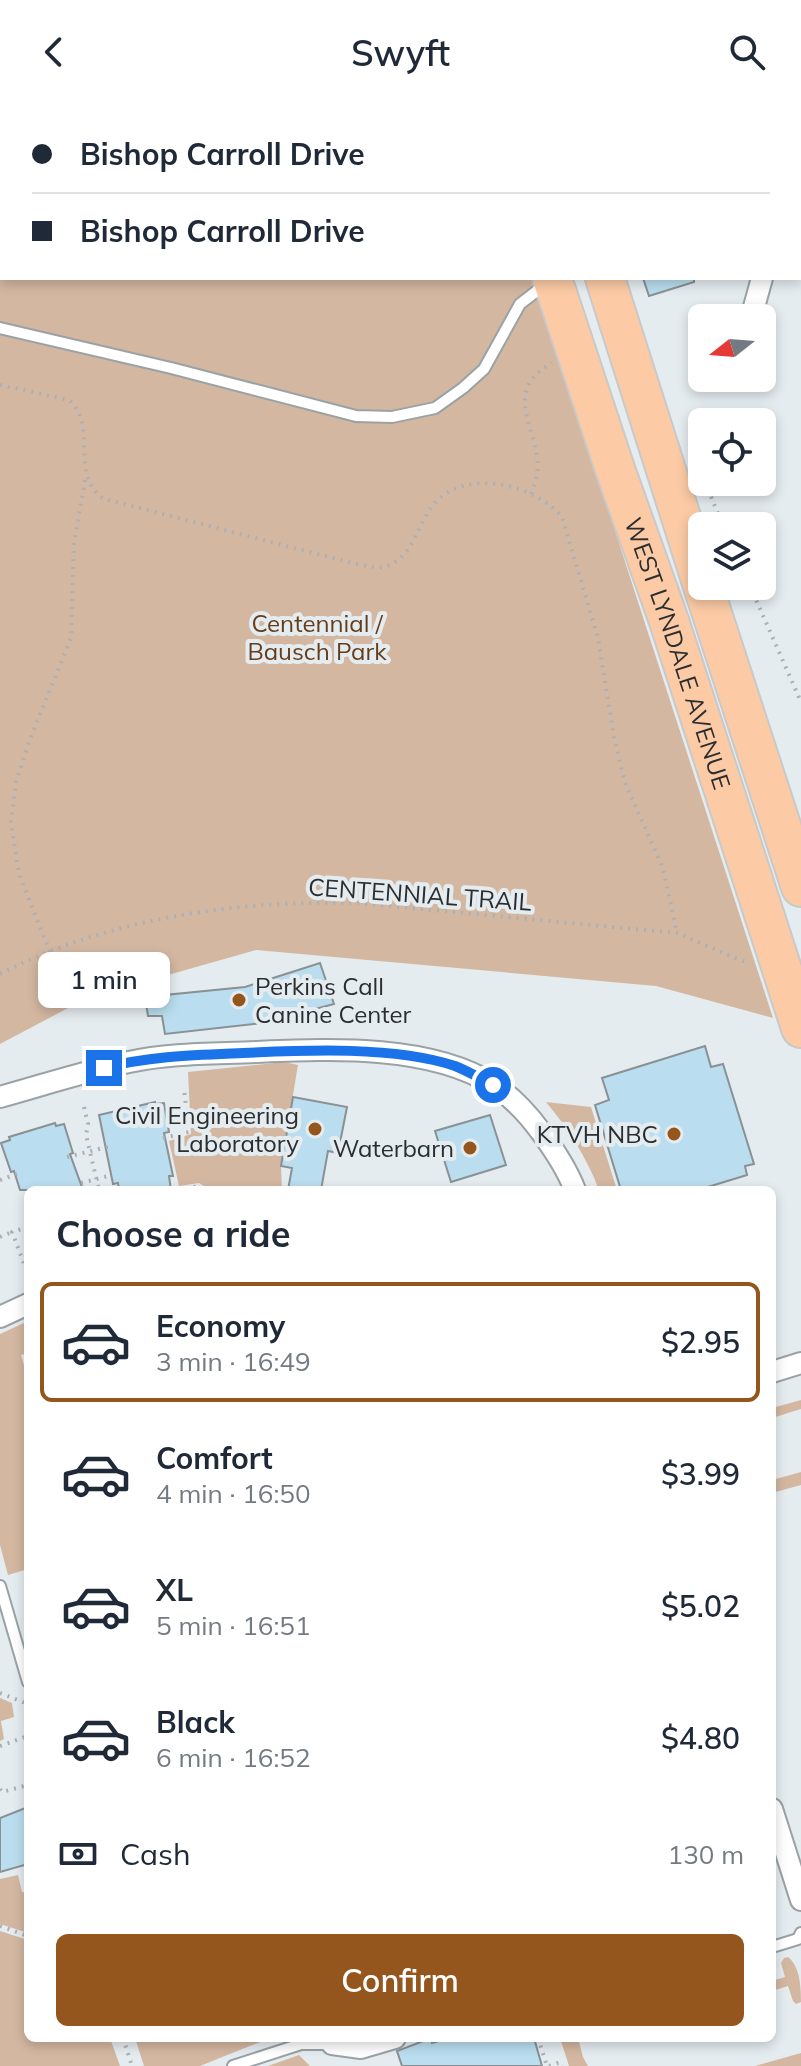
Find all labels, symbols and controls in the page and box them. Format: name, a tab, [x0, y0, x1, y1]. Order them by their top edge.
icon: back	[32, 30, 76, 74]
text: Swyft	[351, 30, 450, 75]
icon: search	[725, 30, 769, 74]
text: Bishop Carroll Drive	[80, 135, 365, 173]
text: Bishop Carroll Drive	[80, 212, 365, 250]
north arrow	[688, 304, 776, 392]
map controls	[688, 304, 776, 600]
button: locate	[688, 408, 776, 496]
button: layers	[688, 512, 776, 600]
street label: WEST LYNDALE AVENUE	[618, 513, 738, 793]
park label: Centennial / Bausch Park	[247, 608, 387, 666]
street label: CENTENNIAL TRAIL	[307, 871, 533, 917]
callout: 1 min	[38, 952, 170, 1008]
text: 1 min	[70, 963, 138, 996]
place label: Perkins Call Canine Center	[255, 971, 412, 1029]
marker: Perkins Call Canine Center	[230, 991, 248, 1009]
route end	[86, 1050, 122, 1086]
route start	[475, 1067, 511, 1103]
place label: Civil Engineering Laboratory	[115, 1100, 299, 1158]
place label: KTVH NBC	[537, 1119, 658, 1149]
marker: Civil Engineering Laboratory	[306, 1120, 324, 1138]
marker: KTVH NBC	[665, 1125, 683, 1143]
place label: Waterbarn	[333, 1133, 454, 1163]
marker: Waterbarn	[461, 1139, 479, 1157]
text: Choose a ride	[56, 1211, 290, 1256]
icon: car	[60, 1306, 132, 1378]
text: Economy	[156, 1307, 285, 1345]
text: $2.95	[661, 1323, 740, 1361]
text: 3 min · 16:49	[156, 1345, 311, 1378]
icon: car	[60, 1438, 132, 1510]
text: Comfort	[156, 1439, 273, 1477]
text: $3.99	[661, 1455, 740, 1493]
text: 4 min · 16:50	[156, 1477, 311, 1510]
icon: car	[60, 1570, 132, 1642]
text: XL	[156, 1571, 193, 1609]
text: $5.02	[661, 1587, 740, 1625]
text: 5 min · 16:51	[156, 1609, 311, 1642]
icon: car	[60, 1702, 132, 1774]
text: Black	[156, 1703, 235, 1741]
text: $4.80	[661, 1719, 740, 1757]
text: 6 min · 16:52	[156, 1741, 311, 1774]
icon: cash	[56, 1832, 100, 1876]
text: Cash	[120, 1835, 191, 1873]
text: 130 m	[668, 1838, 744, 1871]
button: Confirm	[56, 1934, 744, 2026]

